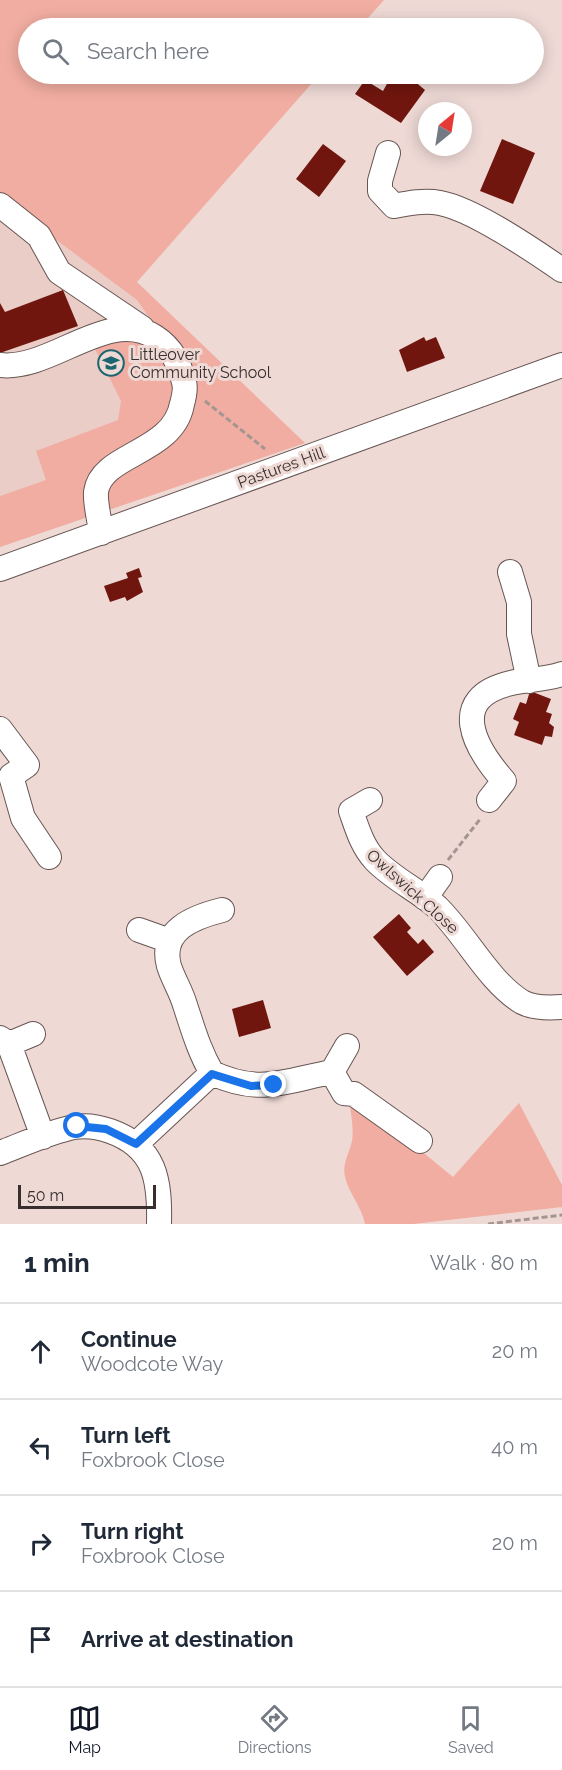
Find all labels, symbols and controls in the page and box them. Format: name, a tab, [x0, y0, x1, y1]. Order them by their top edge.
search box	[18, 18, 544, 84]
icon: search	[39, 35, 72, 68]
text: Search here	[87, 38, 209, 64]
north arrow	[418, 102, 472, 156]
place label: Littleover Community School	[130, 345, 272, 382]
school or university icon: Littleover Community School	[96, 348, 126, 378]
street label: Pastures Hill	[235, 443, 328, 492]
street label: Owlswick Close	[363, 845, 462, 937]
route end	[260, 1071, 286, 1097]
route start	[63, 1112, 89, 1138]
scale bar	[18, 1182, 156, 1210]
text: 50 m	[27, 1186, 64, 1205]
text: 1 min	[24, 1248, 90, 1278]
text: Walk · 80 m	[430, 1251, 538, 1275]
text: Continue	[81, 1326, 177, 1352]
icon: ahead	[24, 1335, 57, 1368]
text: 20 m	[492, 1339, 538, 1363]
text: Woodcote Way	[81, 1352, 223, 1376]
text: Turn left	[81, 1422, 171, 1448]
icon: left	[24, 1431, 57, 1464]
text: 40 m	[491, 1435, 538, 1459]
text: Foxbrook Close	[81, 1448, 225, 1472]
text: Turn right	[81, 1518, 184, 1544]
icon: right	[24, 1527, 57, 1560]
text: 20 m	[492, 1531, 538, 1555]
text: Foxbrook Close	[81, 1544, 225, 1568]
icon: arrive	[24, 1623, 57, 1656]
text: Arrive at destination	[81, 1626, 294, 1652]
tab: Map	[68, 1702, 101, 1757]
tab: Directions	[238, 1702, 312, 1757]
tab: Saved	[448, 1702, 494, 1757]

